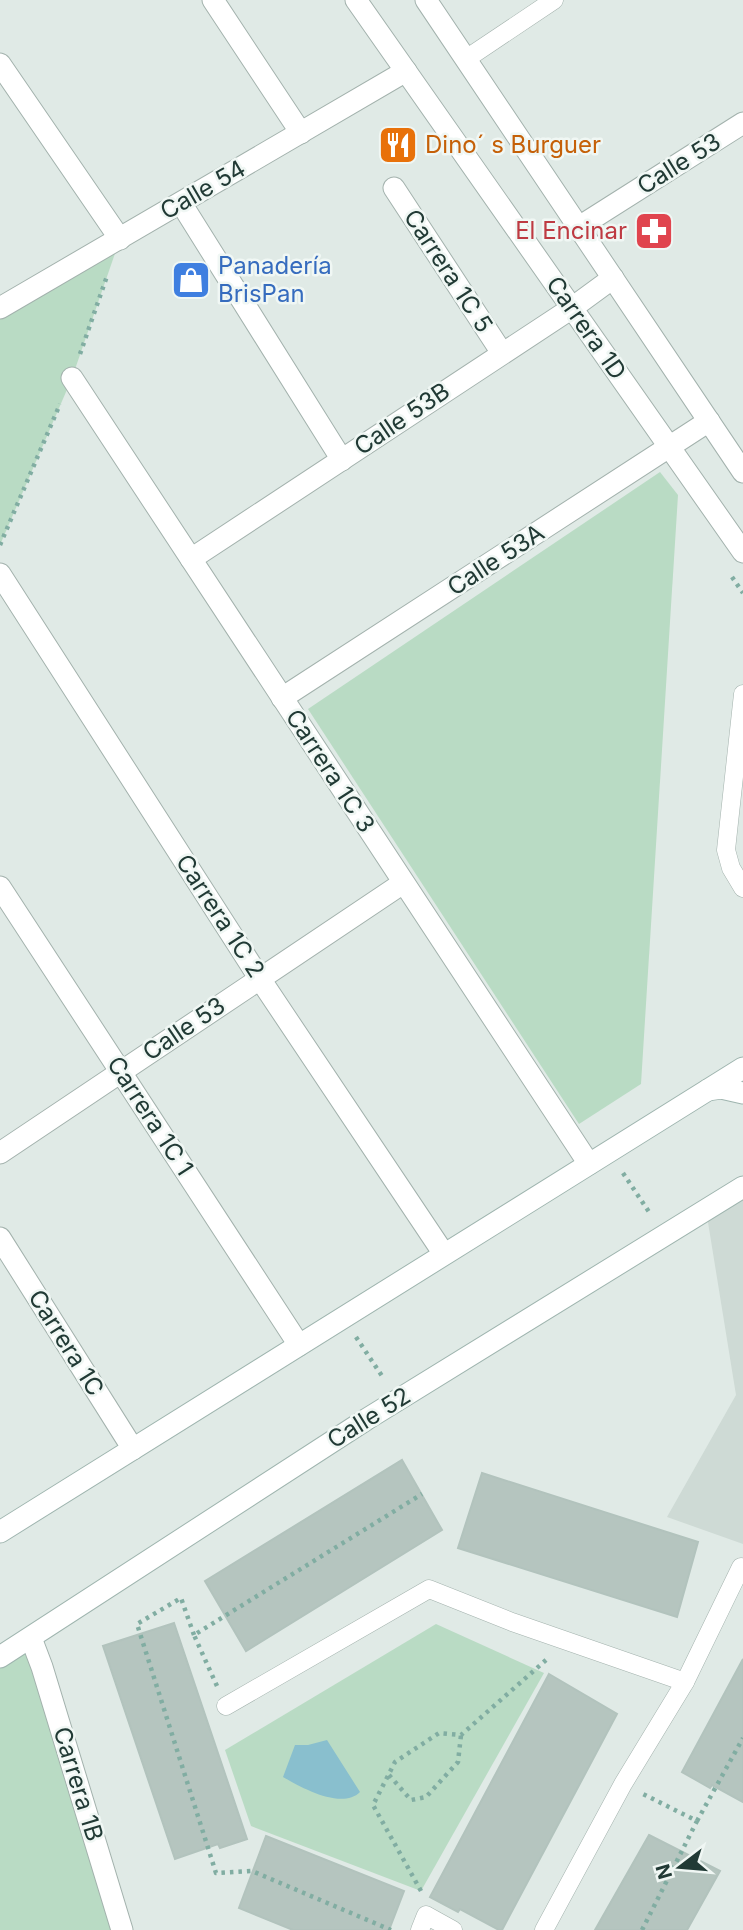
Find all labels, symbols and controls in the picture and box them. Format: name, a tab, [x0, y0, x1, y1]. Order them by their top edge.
restaurant icon: Dino´ s Burguer	[377, 124, 419, 166]
street label: Calle 53	[632, 127, 726, 200]
place label: Dino´ s Burguer	[425, 130, 601, 159]
street label: Calle 54	[155, 154, 250, 225]
street label: Carrera 1C 5	[398, 204, 499, 338]
pharmacy icon: El Encinar	[633, 210, 675, 252]
place label: El Encinar	[515, 216, 627, 245]
place label: Panadería BrisPan	[218, 251, 332, 308]
shop icon: Panadería BrisPan	[170, 259, 212, 301]
street label: Carrera 1D	[540, 270, 633, 385]
street label: Calle 53B	[349, 376, 455, 461]
street label: Calle 53A	[442, 518, 549, 602]
street label: Carrera 1C 3	[280, 704, 381, 838]
street label: Carrera 1C 2	[170, 849, 271, 983]
street label: Calle 53	[137, 991, 230, 1067]
street label: Carrera 1C 1	[101, 1051, 200, 1181]
street label: Carrera 1C	[22, 1284, 110, 1401]
street label: Calle 52	[322, 1381, 416, 1454]
street label: Carrera 1B	[47, 1723, 110, 1844]
north arrow	[645, 1832, 715, 1902]
text: N	[651, 1861, 677, 1882]

